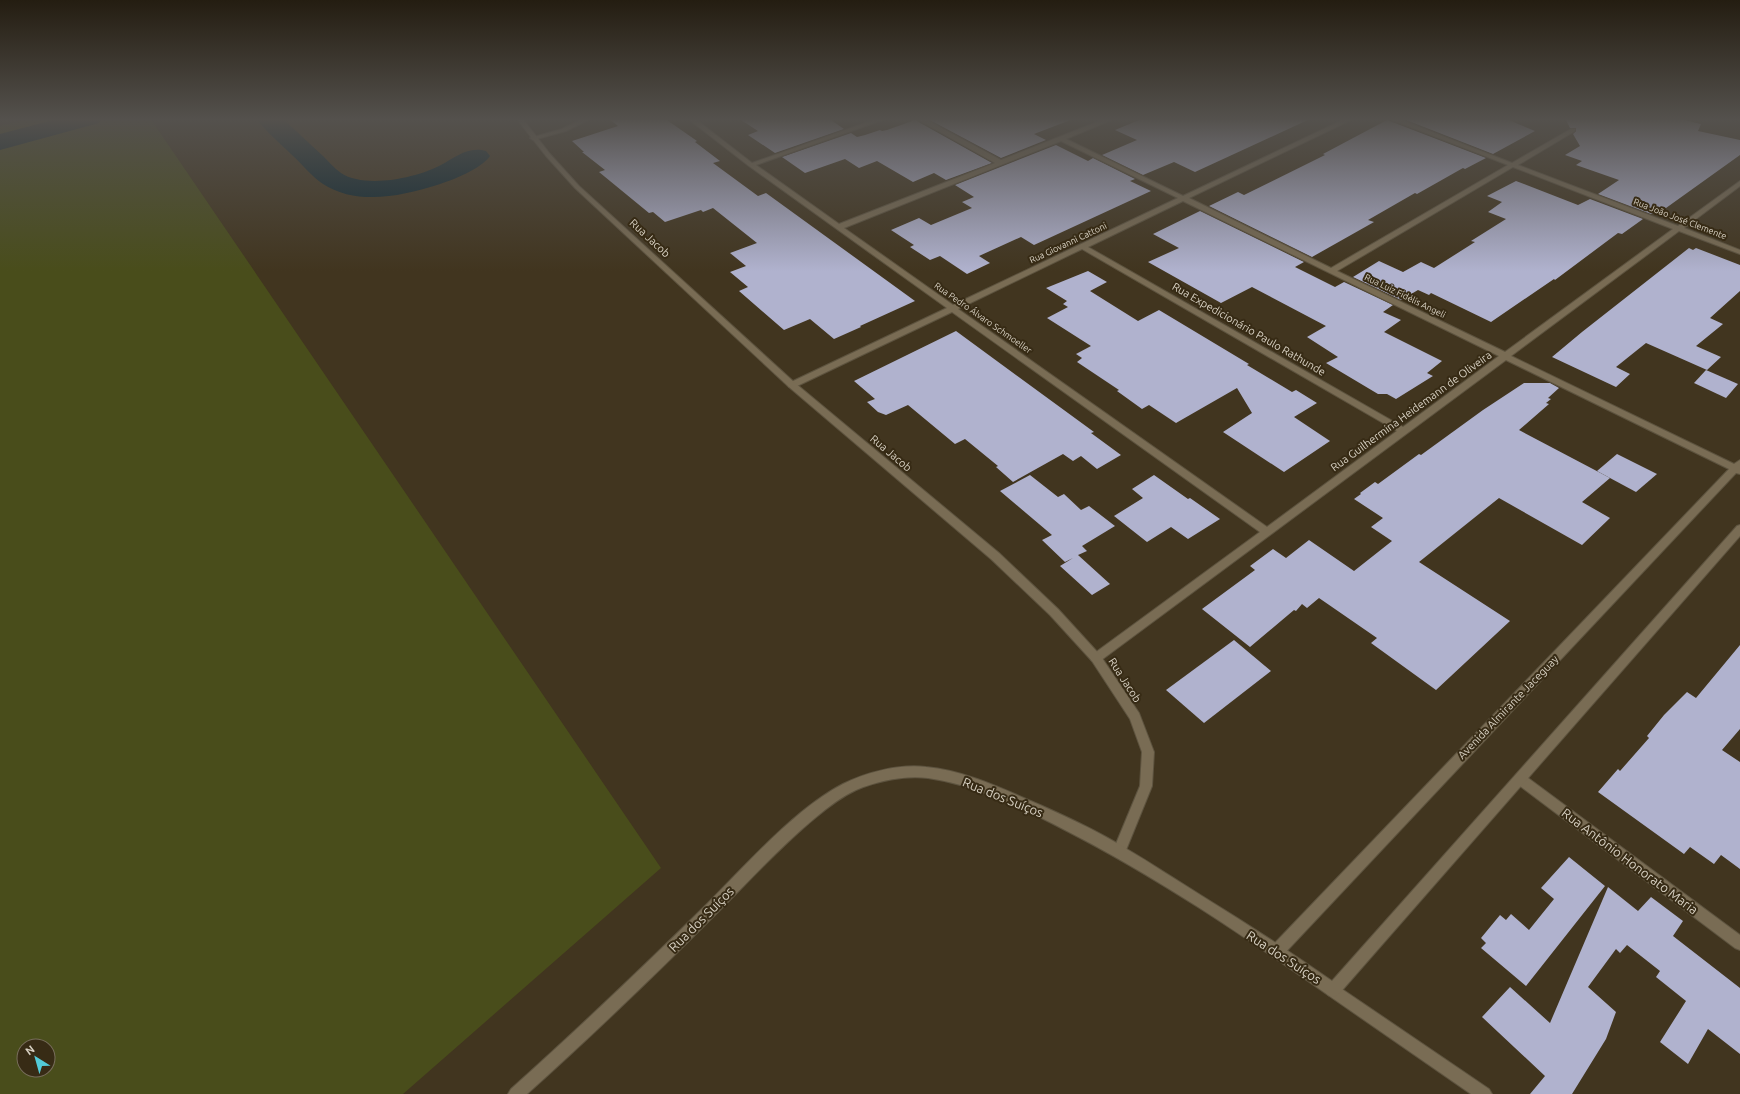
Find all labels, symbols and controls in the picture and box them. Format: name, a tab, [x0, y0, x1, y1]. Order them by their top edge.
street label: Rua João José Clemente	[1632, 197, 1728, 241]
street label: Rua Jacob	[628, 216, 672, 260]
street label: Rua Giovanni Cattoni	[1028, 221, 1108, 265]
street label: Rua Luiz Fidélis Angeli	[1363, 272, 1447, 320]
street label: Rua Pedro Álvaro Schmoeller	[932, 279, 1035, 356]
street label: Rua Expedicionário Paulo Rathunde	[1170, 280, 1328, 378]
street label: Rua Guilhermina Heidemann de Oliveira	[1328, 349, 1494, 473]
street label: Rua Jacob	[868, 432, 914, 474]
street label: Avenida Almirante Jaceguay	[1455, 652, 1561, 761]
street label: Rua Jacob	[1106, 656, 1144, 704]
street label: Rua dos Suíços	[961, 774, 1046, 820]
street label: Rua Antônio Honorato Maria	[1559, 805, 1701, 917]
street label: Rua dos Suíços	[666, 884, 736, 954]
street label: Rua dos Suíços	[1244, 928, 1324, 986]
north arrow	[16, 1038, 56, 1078]
text: N	[23, 1043, 37, 1057]

